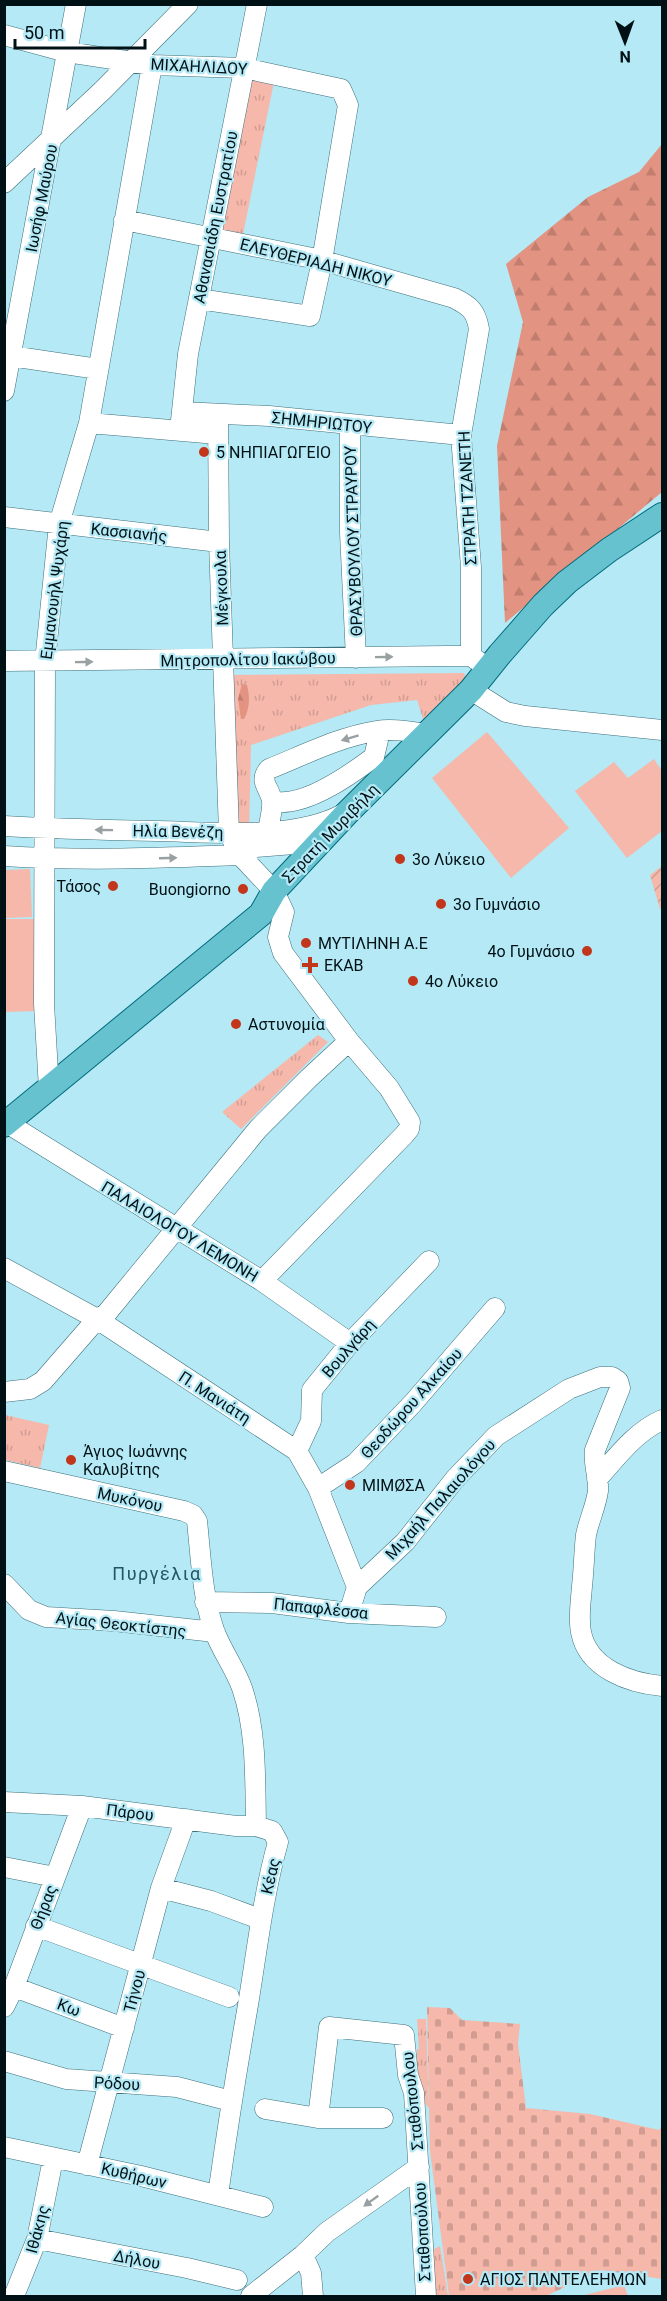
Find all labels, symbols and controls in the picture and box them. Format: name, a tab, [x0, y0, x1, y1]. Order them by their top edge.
scale bar	[15, 12, 146, 50]
north arrow	[595, 12, 655, 72]
text: 50 m	[24, 22, 64, 43]
text: N	[619, 47, 631, 66]
street label: ΜΙΧΑΗΛΙΔΟΥ	[150, 54, 248, 79]
street label: Αθανασιάδη Ευστρατίου	[189, 129, 242, 305]
street label: Ιωσήφ Μαύρου	[22, 142, 61, 254]
street label: ΕΛΕΥΘΕΡΙΑΔΗ ΝΙΚΟΥ	[238, 234, 394, 291]
street label: ΣΗΜΗΡΙΩΤΟΥ	[271, 408, 373, 437]
street label: ΣΤΡΑΤΗ ΤΖΑΝΕΤΗ	[455, 430, 480, 565]
place label: 5 ΝΗΠΙΑΓΩΓΕΙΟ	[216, 443, 331, 462]
marker: 5 ΝΗΠΙΑΓΩΓΕΙΟ	[197, 445, 211, 459]
street label: ΘΡΑΣΥΒΟΥΛΟΥ ΣΤΡΑΥΡΟΥ	[341, 445, 366, 637]
street label: Κασσιανής	[90, 519, 168, 546]
street label: Εμμανουήλ Ψυχάρη	[37, 520, 72, 660]
street label: Μέγκουλα	[211, 550, 232, 626]
street label: Μητροπολίτου Ιακώβου	[160, 648, 336, 671]
one-way arrow	[374, 652, 393, 662]
one-way arrow	[74, 657, 93, 666]
one-way arrow	[341, 734, 359, 743]
street label: Στρατή Μυριβήλη	[278, 780, 382, 887]
street label: Ηλία Βενέζη	[132, 821, 224, 842]
one-way arrow	[94, 825, 113, 834]
place label: 3ο Λύκειο	[412, 850, 485, 869]
marker: 3ο Λύκειο	[393, 852, 407, 866]
one-way arrow	[158, 853, 177, 862]
place label: Τάσος	[56, 877, 101, 896]
marker: Τάσος	[106, 879, 120, 893]
place label: Buongiorno	[149, 880, 231, 899]
marker: Buongiorno	[236, 882, 250, 896]
place label: 3ο Γυμνάσιο	[453, 895, 540, 914]
marker: 3ο Γυμνάσιο	[434, 897, 448, 911]
place label: ΜΥΤΙΛΗΝΗ Α.Ε	[318, 934, 428, 953]
marker: ΜΥΤΙΛΗΝΗ Α.Ε	[299, 936, 313, 950]
place label: 4ο Γυμνάσιο	[488, 942, 575, 961]
marker: 4ο Γυμνάσιο	[580, 944, 594, 958]
marker: ΕΚΑΒ	[301, 956, 319, 974]
place label: ΕΚΑΒ	[324, 956, 364, 975]
place label: 4ο Λύκειο	[425, 972, 498, 991]
marker: 4ο Λύκειο	[406, 974, 420, 988]
place label: Αστυνομία	[248, 1015, 325, 1034]
marker: Αστυνομία	[229, 1017, 243, 1031]
street label: ΠΑΛΑΙΟΛΟΓΟΥ ΛΕΜΟΝΗ	[98, 1177, 262, 1286]
street label: Βουλγάρη	[318, 1315, 379, 1381]
street label: Θεοδώρου Αλκαίου	[357, 1344, 466, 1463]
street label: Π. Μανιάτη	[175, 1367, 254, 1428]
street label: Μιχαήλ Παλαιολόγου	[381, 1435, 499, 1563]
place label: Άγιος Ιωάννης Καλυβίτης	[83, 1442, 188, 1479]
marker: Άγιος Ιωάννης Καλυβίτης	[64, 1453, 78, 1467]
place label: MIMØΣΑ	[362, 1476, 425, 1495]
marker: MIMØΣΑ	[343, 1478, 357, 1492]
street label: Μυκόνου	[96, 1483, 164, 1516]
district label: Πυργέλια	[112, 1563, 202, 1584]
street label: Παπαφλέσσα	[273, 1594, 369, 1623]
street label: Αγίας Θεοκτίστης	[55, 1608, 187, 1641]
street label: Πάρου	[105, 1800, 155, 1825]
street label: Κέας	[257, 1856, 284, 1896]
street label: Θήρας	[26, 1882, 61, 1932]
street label: Τήνου	[120, 1968, 149, 2014]
street label: Κω	[55, 1994, 83, 2020]
street label: Σταθόπουλου	[398, 2051, 427, 2151]
street label: Ρόδου	[93, 2073, 140, 2094]
street label: Κυθήρων	[99, 2159, 169, 2192]
street label: Σταθοπούλου	[410, 2182, 435, 2282]
one-way arrow	[364, 2195, 380, 2207]
street label: Ιθάκης	[22, 2203, 53, 2255]
street label: Δήλου	[112, 2246, 162, 2273]
place label: ΑΓΙΟΣ ΠΑΝΤΕΛΕΗΜΩΝ	[480, 2270, 647, 2289]
marker: ΑΓΙΟΣ ΠΑΝΤΕΛΕΗΜΩΝ	[461, 2272, 475, 2286]

